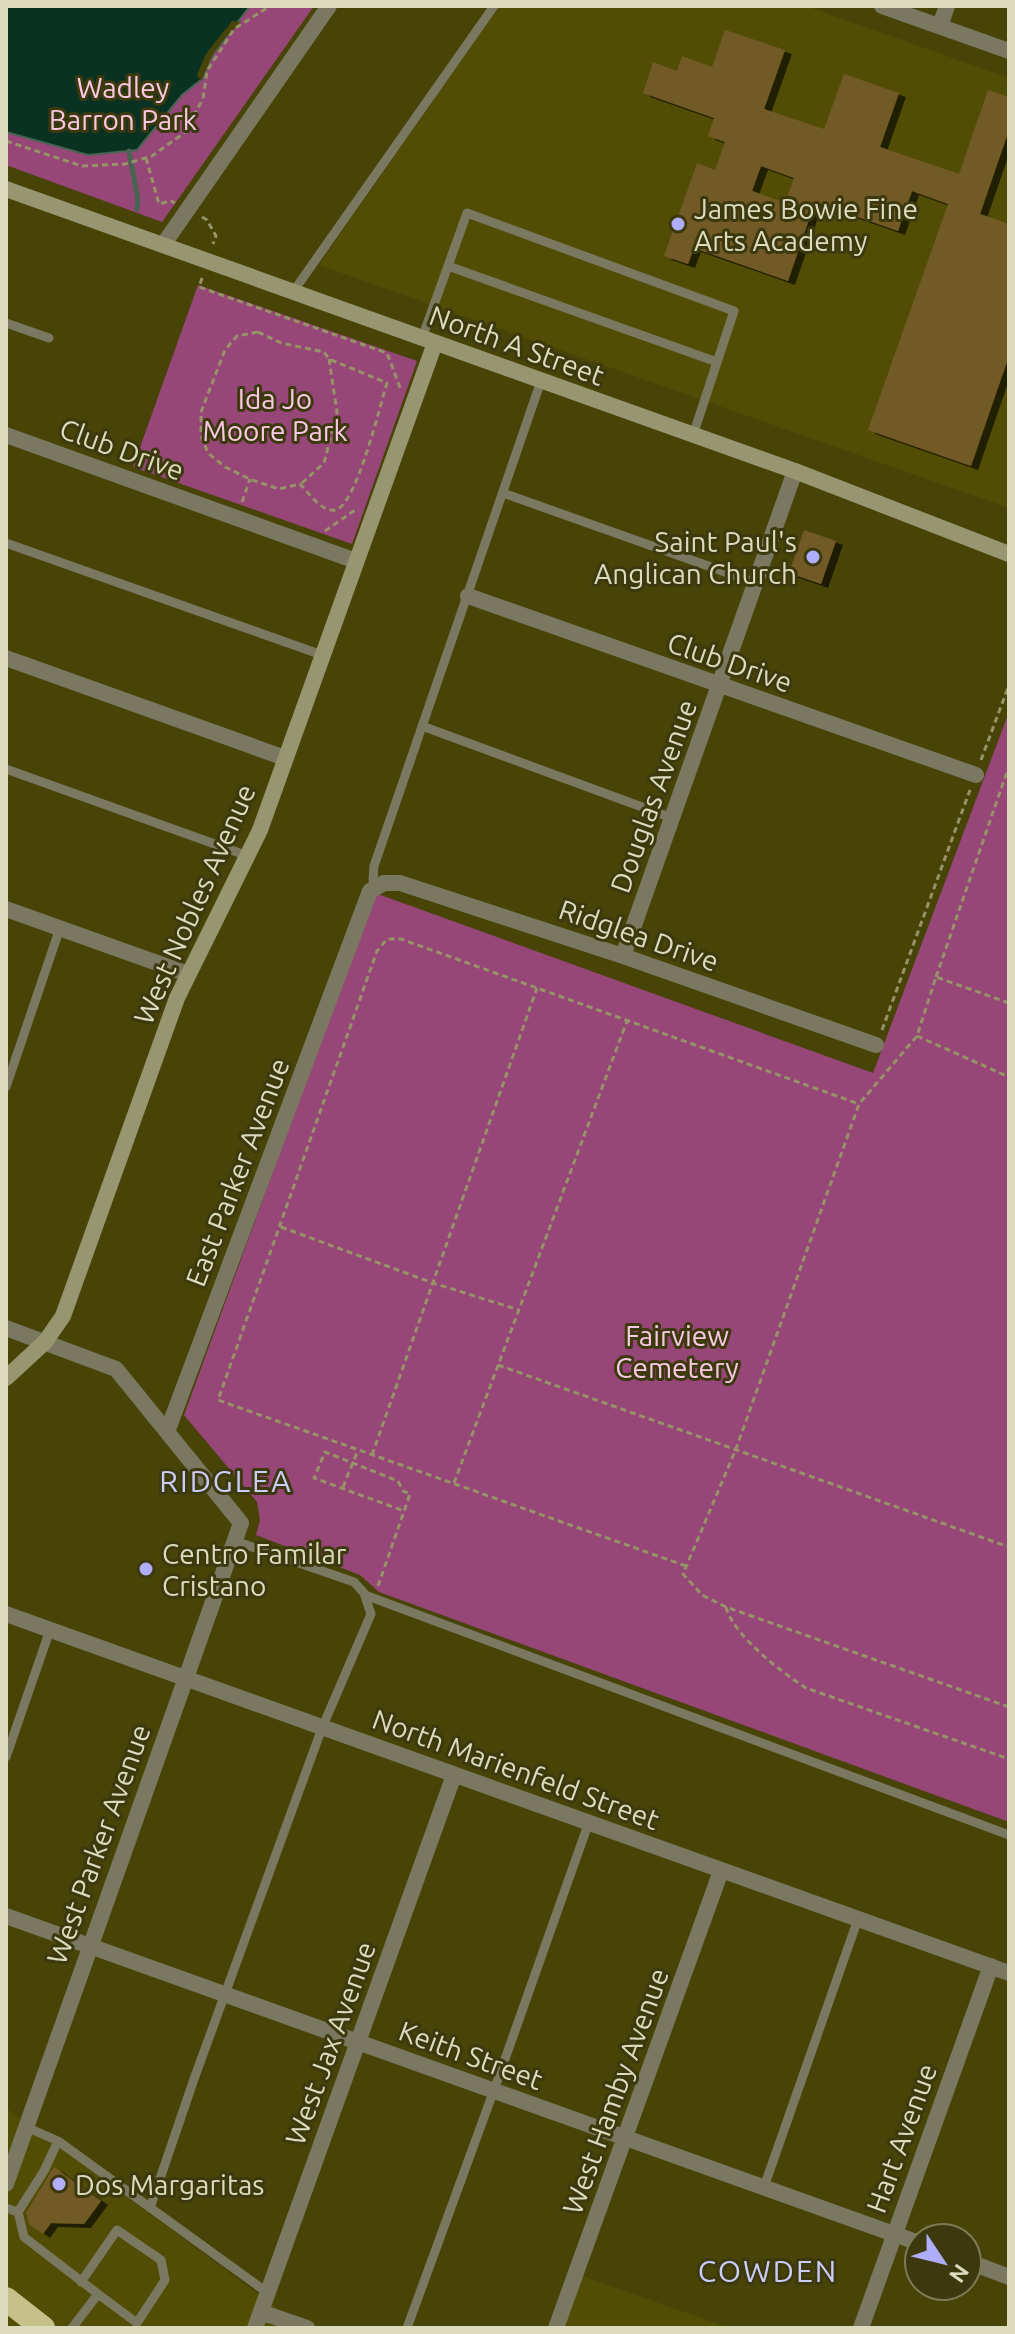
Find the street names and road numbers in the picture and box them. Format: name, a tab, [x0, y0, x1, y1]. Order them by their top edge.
street label: North A Street	[426, 299, 608, 391]
street label: Club Drive	[56, 412, 188, 486]
street label: Club Drive	[664, 626, 796, 698]
street label: Douglas Avenue	[604, 695, 702, 897]
street label: West Nobles Avenue	[127, 779, 261, 1029]
street label: Ridglea Drive	[555, 893, 723, 977]
street label: East Parker Avenue	[179, 1054, 295, 1290]
street label: North Marienfeld Street	[369, 1703, 663, 1835]
street label: West Parker Avenue	[40, 1720, 156, 1968]
street label: West Jax Avenue	[279, 1937, 381, 2149]
street label: West Hamby Avenue	[556, 1964, 674, 2218]
street label: Keith Street	[395, 2015, 547, 2095]
street label: Hart Avenue	[860, 2059, 942, 2217]

